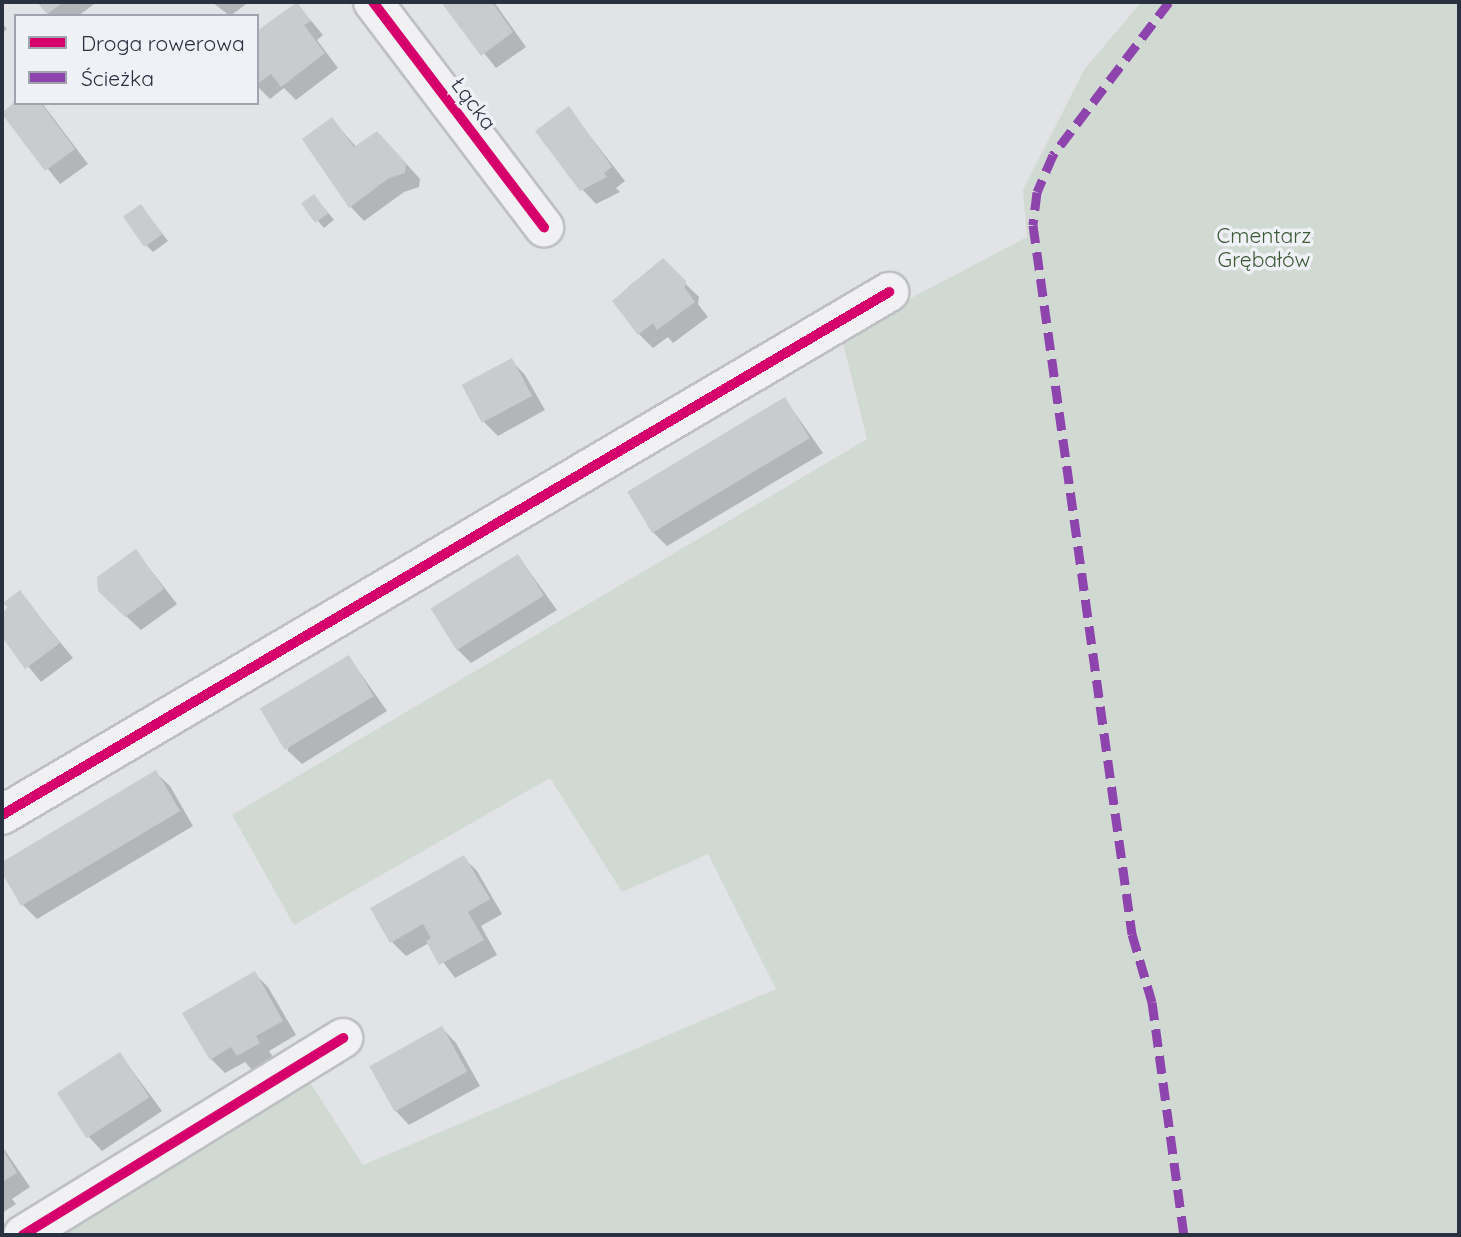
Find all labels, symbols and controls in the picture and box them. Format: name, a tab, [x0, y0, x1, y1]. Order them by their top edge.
legend	[14, 14, 259, 105]
text: Droga rowerowa	[81, 30, 245, 56]
text: Ścieżka	[81, 65, 154, 91]
street label: Łącka	[446, 72, 502, 134]
park label: Cmentarz Grębałów	[1217, 222, 1311, 272]

